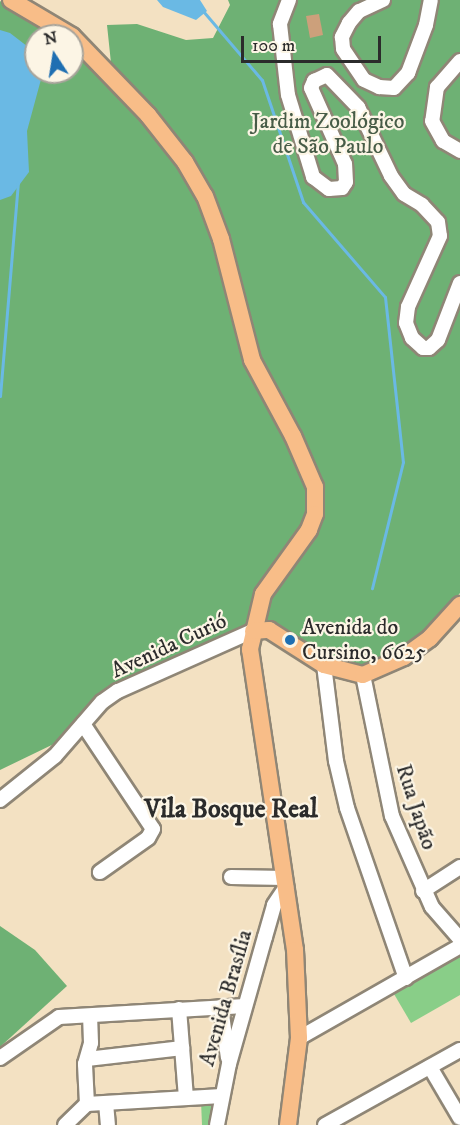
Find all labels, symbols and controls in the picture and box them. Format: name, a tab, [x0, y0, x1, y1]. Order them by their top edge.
north arrow	[24, 24, 84, 84]
scale bar	[244, 24, 384, 62]
text: N	[42, 27, 59, 49]
text: 100 m	[252, 35, 295, 57]
park label: Jardim Zoológico de São Paulo	[252, 108, 404, 160]
street label: Avenida Curió	[107, 608, 231, 684]
place label: Avenida do Cursino, 6625	[302, 614, 426, 666]
marker: Avenida do Cursino, 6625	[283, 633, 297, 647]
street label: Rua Japão	[390, 761, 442, 853]
district label: Vila Bosque Real	[144, 794, 318, 826]
street label: Avenida Brasília	[194, 927, 258, 1069]

